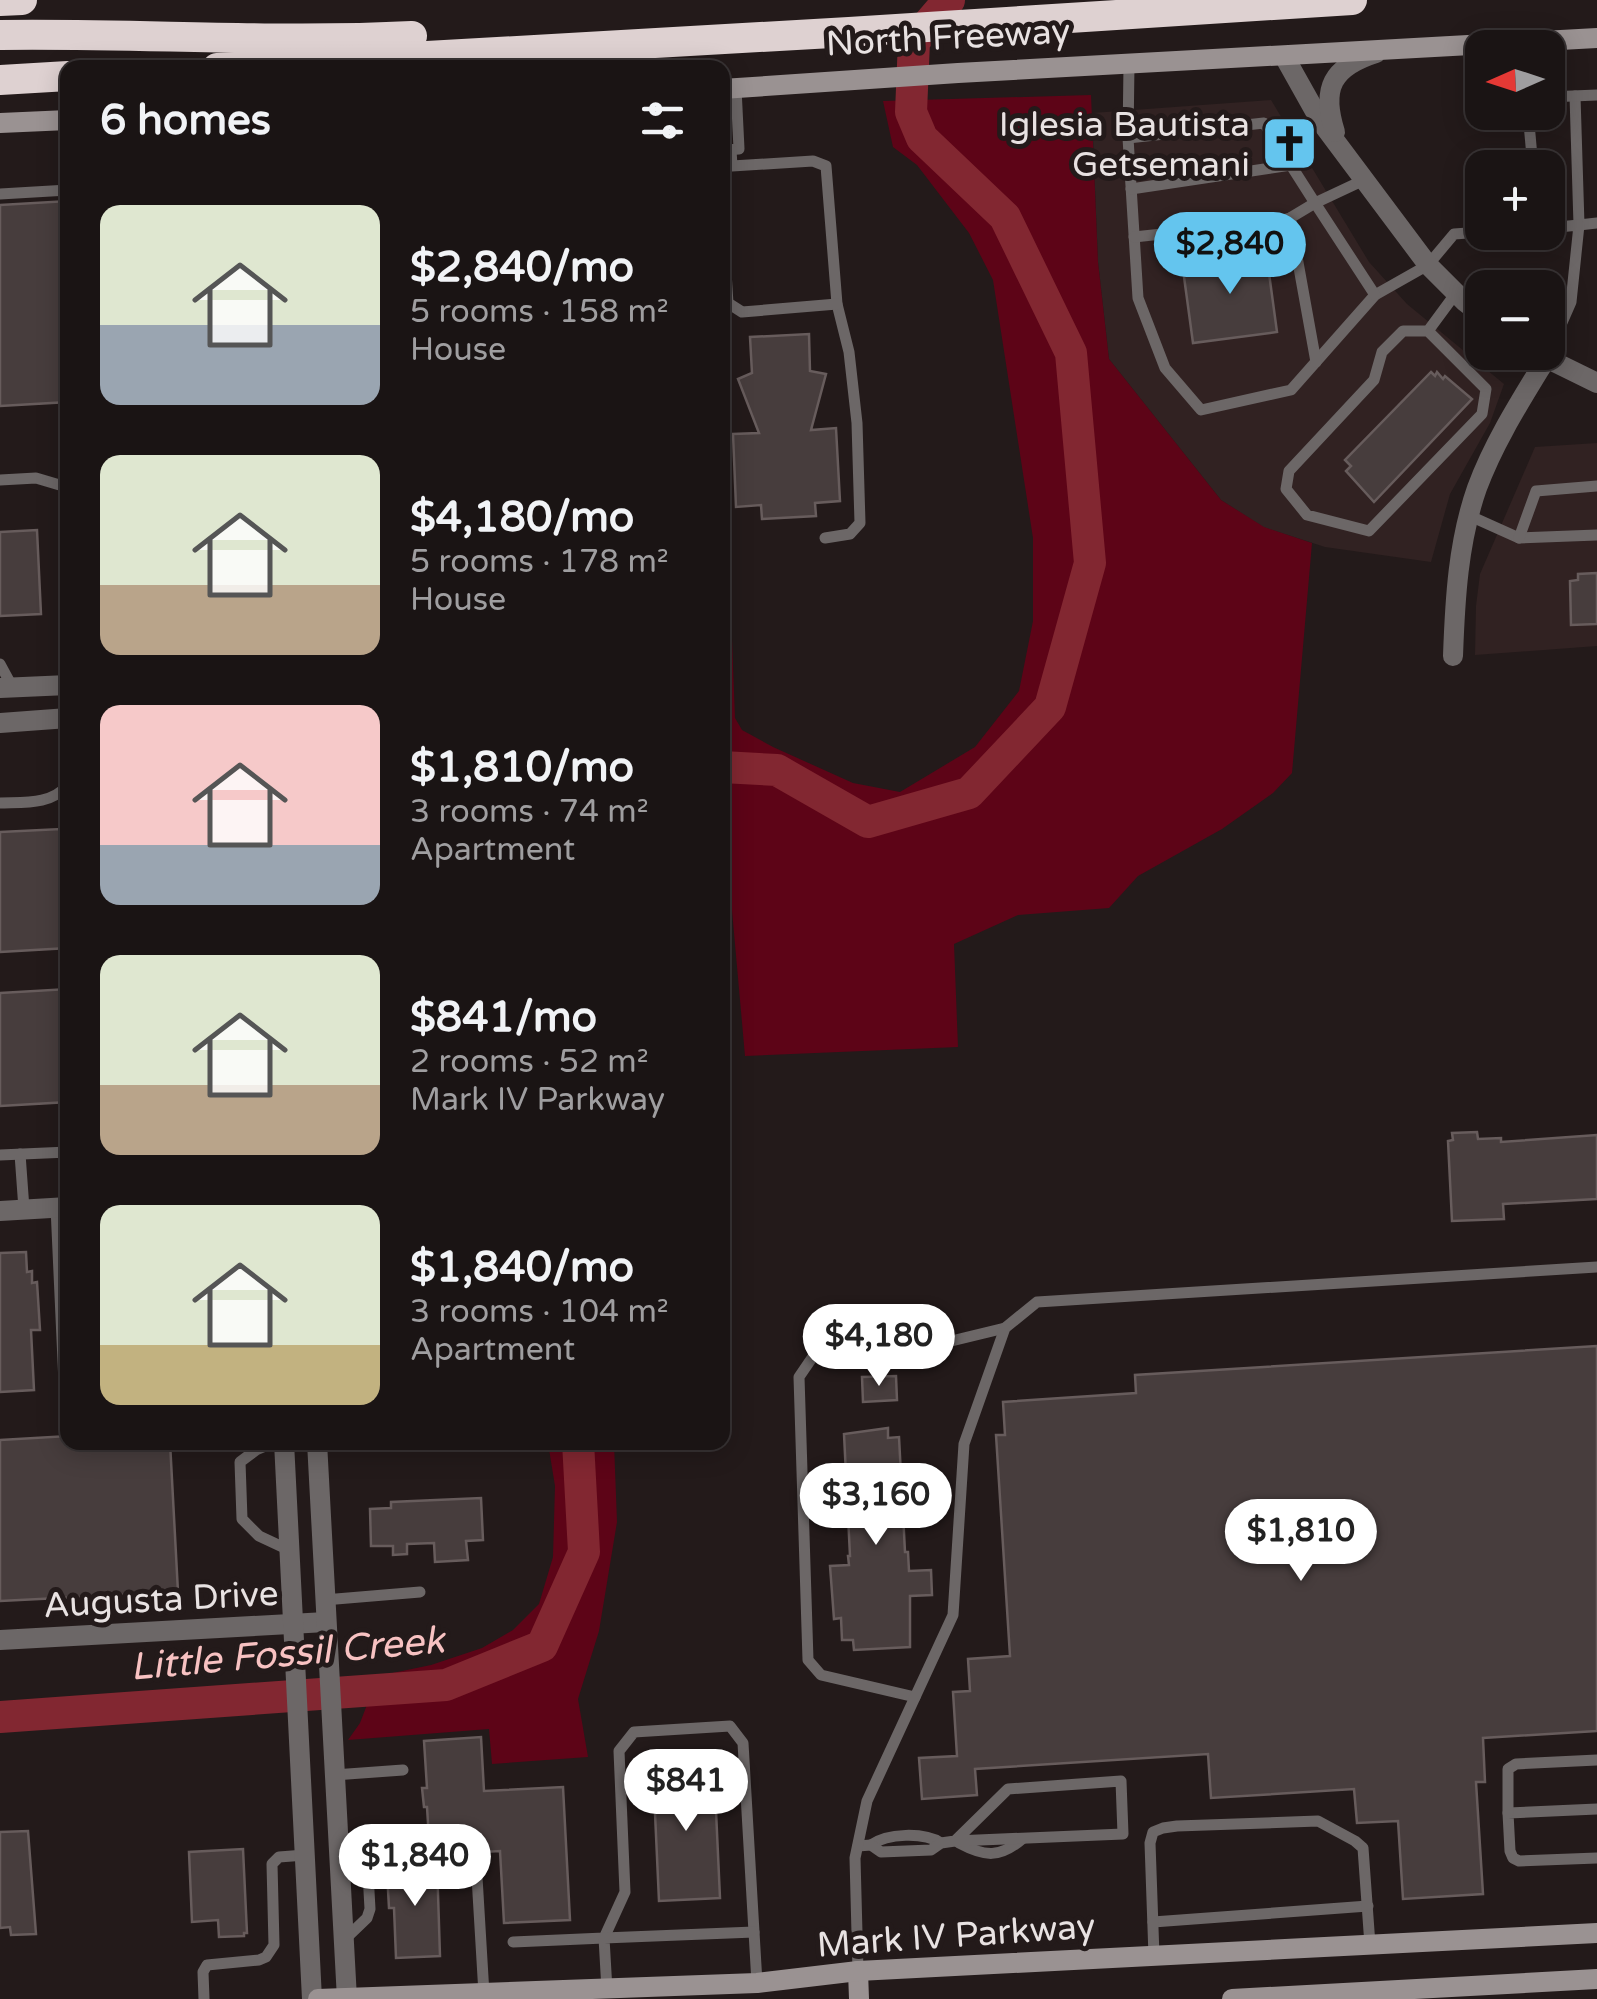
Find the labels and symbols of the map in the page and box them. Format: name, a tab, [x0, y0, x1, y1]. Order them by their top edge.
street label: North Freeway	[825, 11, 1071, 65]
north arrow	[1465, 30, 1565, 130]
place label: Iglesia Bautista Getsemani	[999, 104, 1250, 186]
church icon: Iglesia Bautista Getsemani	[1259, 114, 1319, 174]
pin: $2,840	[1149, 212, 1311, 297]
pin: $4,180	[798, 1304, 960, 1389]
pin: $3,160	[795, 1463, 957, 1548]
pin: $1,810	[1220, 1499, 1382, 1584]
street label: Augusta Drive	[42, 1573, 280, 1627]
water label: Little Fossil Creek	[128, 1617, 448, 1691]
pin: $841	[627, 1749, 745, 1834]
pin: $1,840	[334, 1824, 496, 1909]
street label: Mark IV Parkway	[816, 1905, 1097, 1967]

